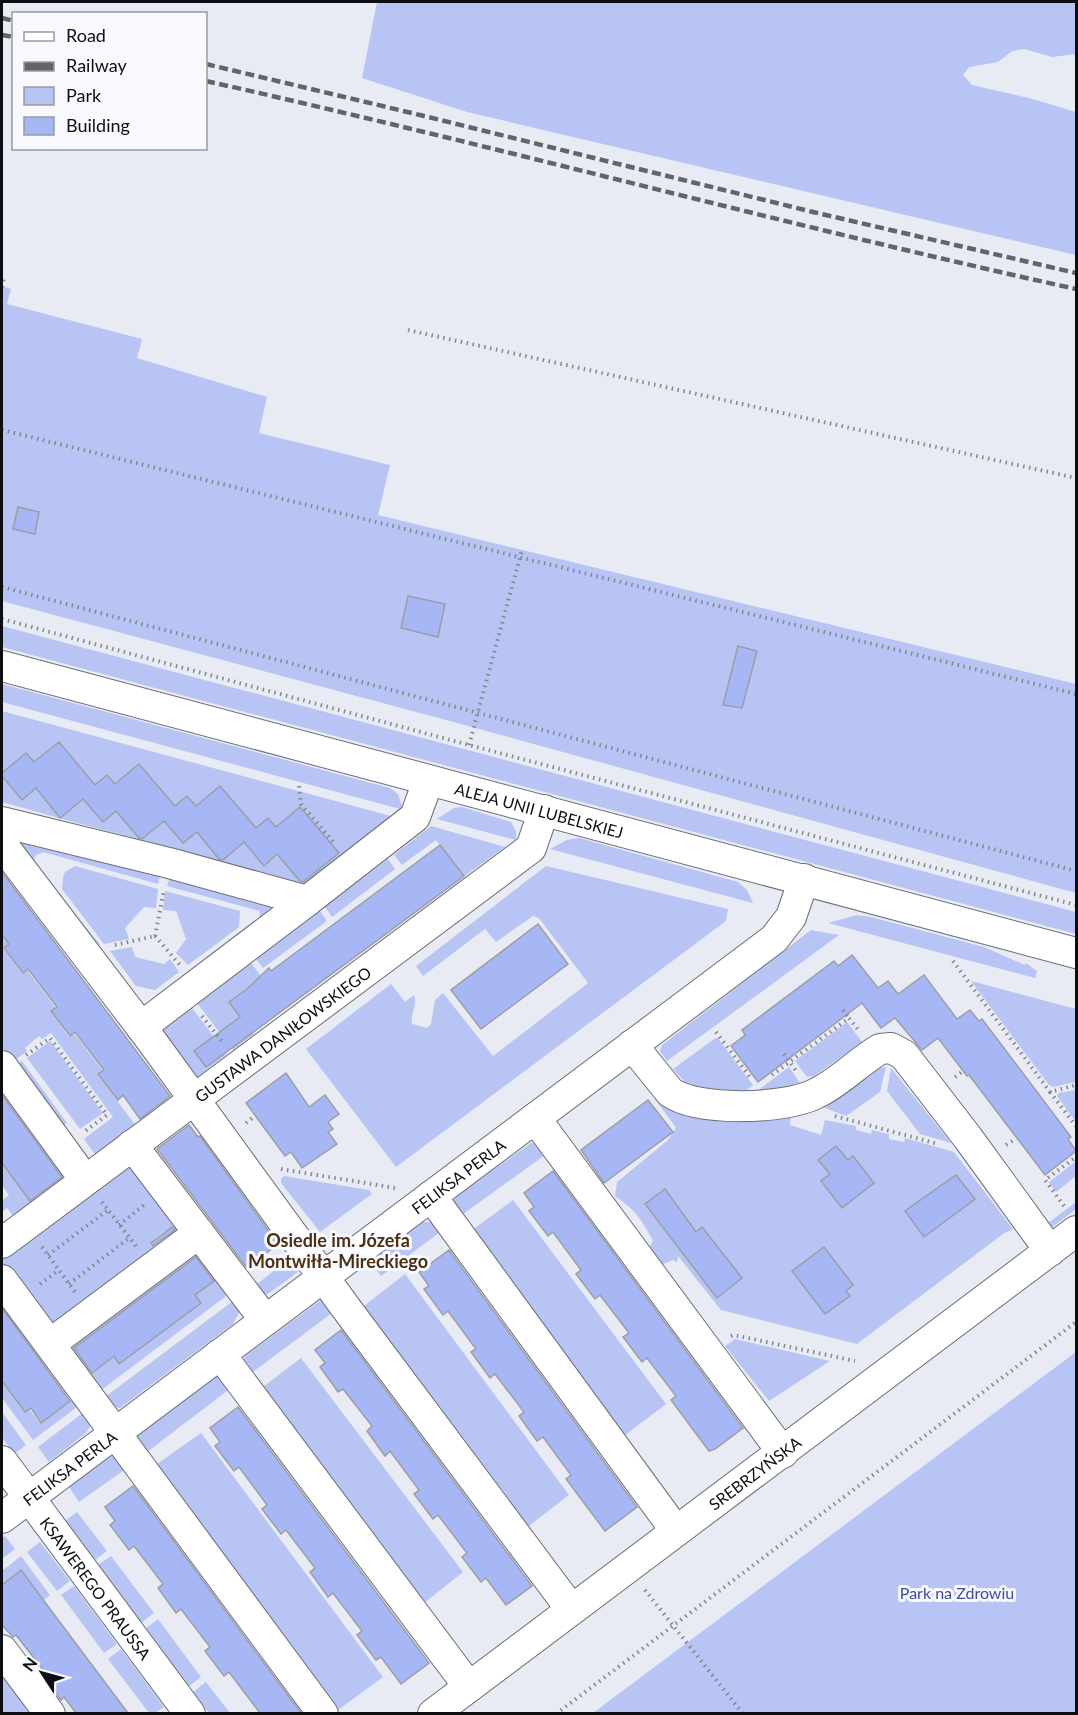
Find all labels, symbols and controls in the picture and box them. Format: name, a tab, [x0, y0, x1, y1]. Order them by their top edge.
legend	[12, 12, 207, 150]
text: Road	[66, 24, 106, 46]
text: Railway	[66, 54, 127, 76]
text: Park	[66, 84, 102, 106]
text: Building	[66, 114, 130, 136]
street label: ALEJA UNII LUBELSKIEJ	[453, 778, 625, 841]
street label: GUSTAWA DANIŁOWSKIEGO	[191, 962, 374, 1105]
street label: FELIKSA PERLA	[407, 1135, 509, 1217]
district label: Osiedle im. Józefa Montwiłła-Mireckiego	[248, 1229, 428, 1272]
street label: FELIKSA PERLA	[19, 1426, 120, 1509]
street label: SREBRZYŃSKA	[705, 1432, 804, 1513]
street label: KSAWEREGO PRAUSSA	[37, 1513, 155, 1663]
park label: Park na Zdrowiu	[900, 1583, 1014, 1602]
north arrow	[12, 1643, 72, 1703]
text: N	[18, 1653, 41, 1674]

